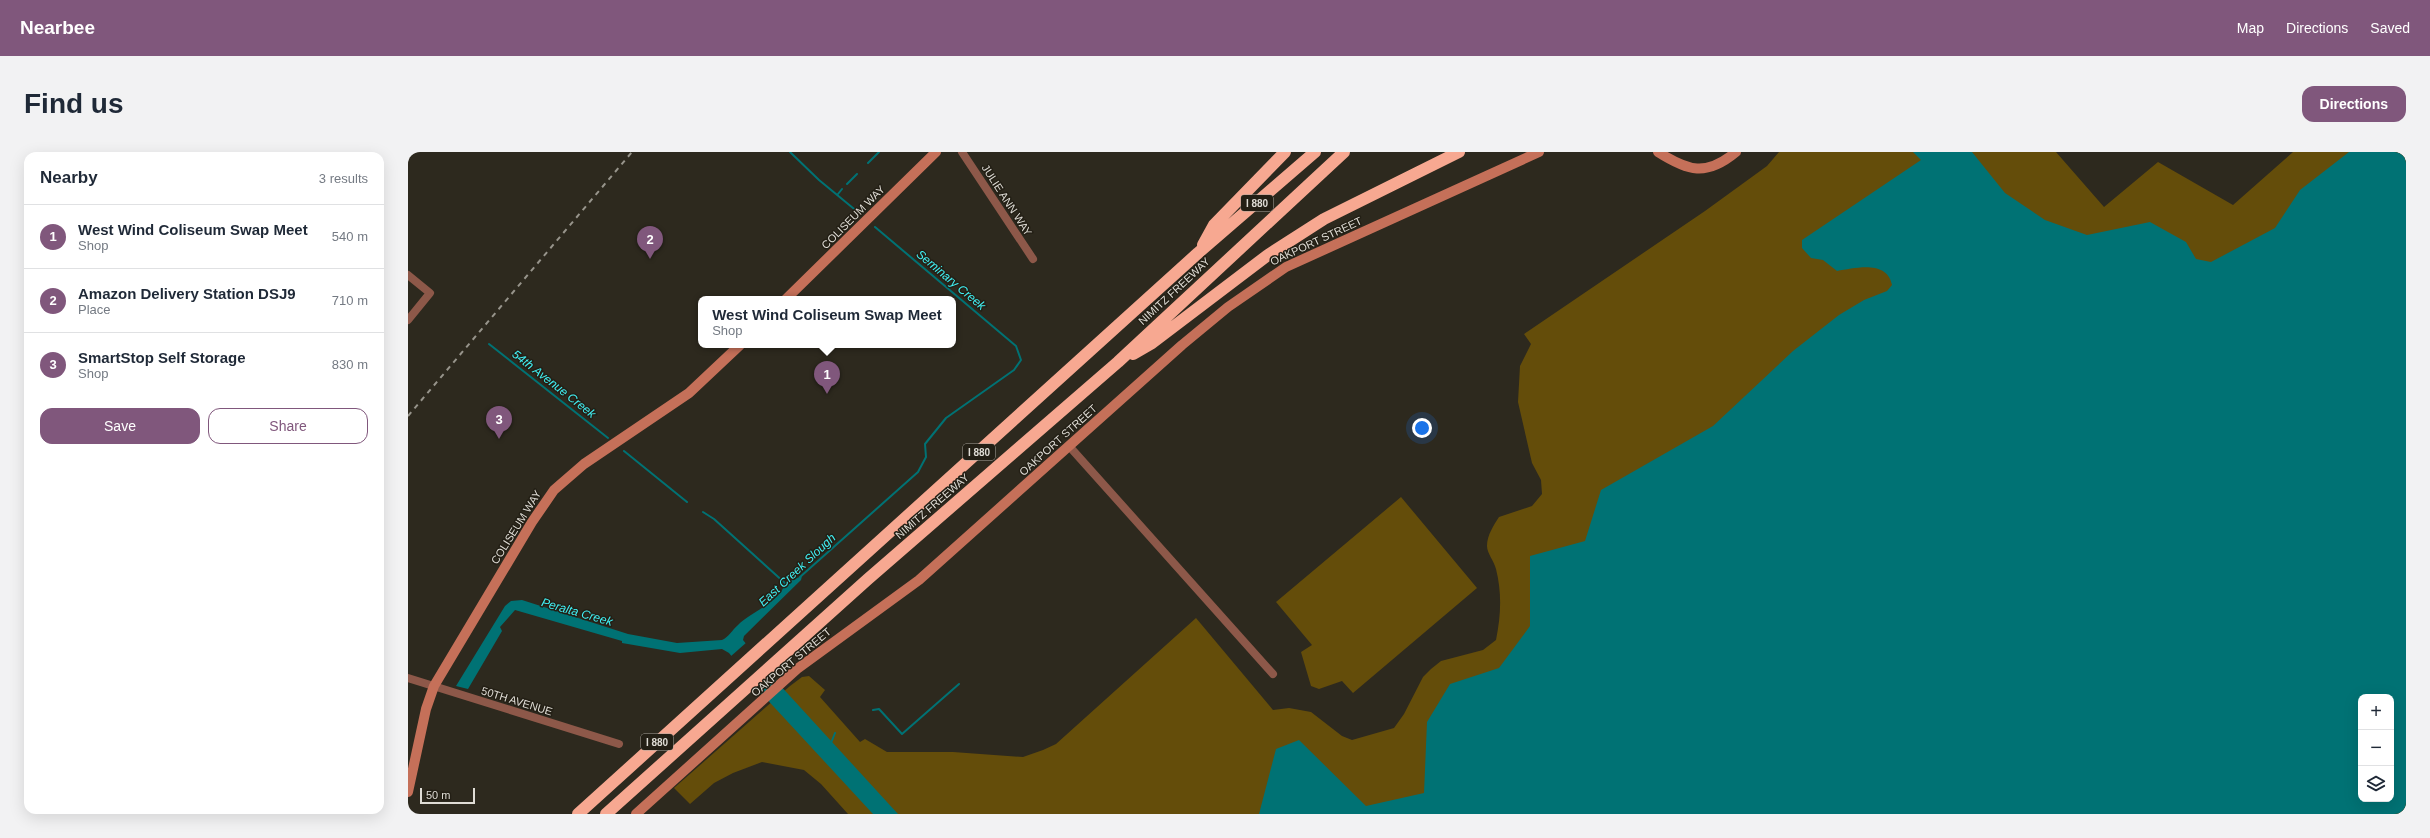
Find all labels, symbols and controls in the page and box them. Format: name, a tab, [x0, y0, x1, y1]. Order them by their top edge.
text: Nearbee	[20, 17, 95, 38]
text: Map	[2237, 20, 2264, 36]
text: Directions	[2286, 20, 2348, 36]
text: Saved	[2370, 20, 2410, 36]
button: Directions	[2302, 86, 2406, 122]
text: Find us	[24, 88, 124, 119]
street label: JULIE ANN WAY	[979, 162, 1035, 238]
text: Nearby	[40, 168, 98, 187]
text: 3 results	[319, 171, 368, 186]
street label: COLISEUM WAY	[819, 182, 888, 251]
road number: I 880	[1241, 195, 1273, 211]
street label: OAKPORT STREET	[1268, 214, 1364, 268]
text: West Wind Coliseum Swap Meet	[78, 221, 308, 238]
pin: 2	[637, 226, 663, 259]
text: 1	[49, 229, 57, 244]
text: 540 m	[332, 229, 368, 244]
text: Shop	[78, 238, 108, 253]
water label: Seminary Creek	[914, 247, 989, 314]
street label: NIMITZ FREEWAY	[1136, 254, 1213, 327]
text: Amazon Delivery Station DSJ9	[78, 285, 296, 302]
text: 2	[49, 293, 57, 308]
text: 710 m	[332, 293, 368, 308]
popup	[698, 296, 956, 348]
text: Place	[78, 302, 111, 317]
text: West Wind Coliseum Swap Meet	[712, 306, 942, 323]
text: Shop	[712, 323, 743, 338]
water label: 54th Avenue Creek	[509, 347, 599, 422]
text: SmartStop Self Storage	[78, 349, 246, 366]
text: 3	[49, 357, 57, 372]
text: 830 m	[332, 357, 368, 372]
pin: 1	[814, 361, 840, 394]
text: Shop	[78, 366, 108, 381]
street label: OAKPORT STREET	[1017, 402, 1099, 478]
pin: 3	[486, 406, 512, 439]
button: Save	[40, 408, 200, 444]
button: Share	[208, 408, 368, 444]
your location	[1412, 418, 1432, 438]
road number: I 880	[963, 444, 995, 460]
street label: NIMITZ FREEWAY	[893, 471, 971, 541]
street label: COLISEUM WAY	[489, 487, 544, 566]
water label: East Creek Slough	[756, 531, 839, 609]
water label: Peralta Creek	[540, 595, 615, 629]
street label: OAKPORT STREET	[749, 625, 833, 699]
street label: 50TH AVENUE	[480, 684, 554, 718]
map controls	[2358, 694, 2394, 802]
button: +	[2358, 694, 2394, 730]
button: −	[2358, 730, 2394, 766]
road number: I 880	[641, 734, 673, 750]
button: layers	[2358, 766, 2394, 802]
scale bar	[420, 786, 475, 805]
text: 50 m	[426, 789, 450, 801]

